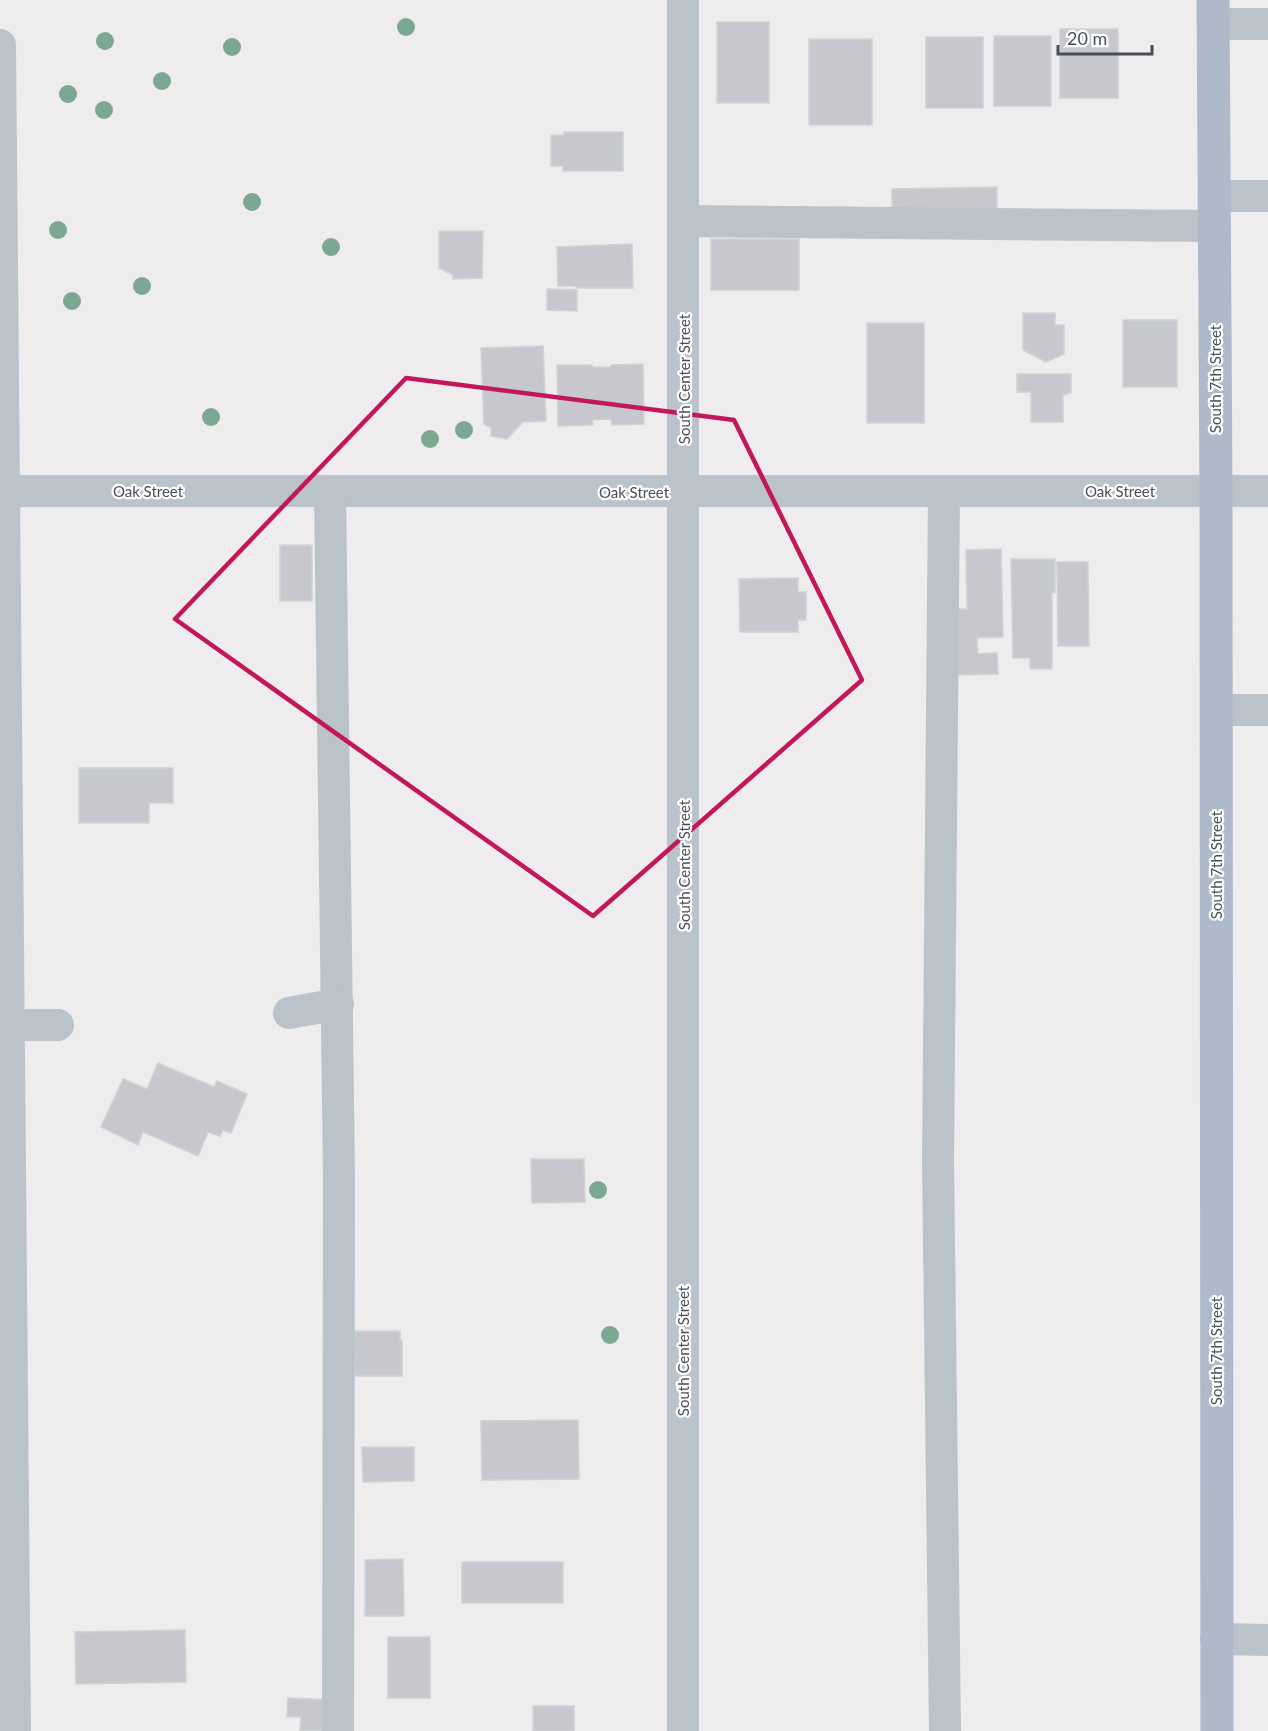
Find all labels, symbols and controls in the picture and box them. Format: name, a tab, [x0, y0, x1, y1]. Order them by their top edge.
scale bar	[1058, 18, 1152, 56]
text: 20 m	[1067, 27, 1107, 49]
street label: South Center Street	[675, 313, 693, 444]
street label: South 7th Street	[1206, 324, 1224, 433]
street label: Oak Street	[113, 482, 184, 500]
street label: Oak Street	[1085, 482, 1156, 500]
street label: Oak Street	[599, 483, 670, 501]
street label: South Center Street	[675, 799, 693, 930]
street label: South 7th Street	[1207, 810, 1225, 919]
street label: South Center Street	[674, 1285, 692, 1416]
street label: South 7th Street	[1207, 1296, 1225, 1405]

